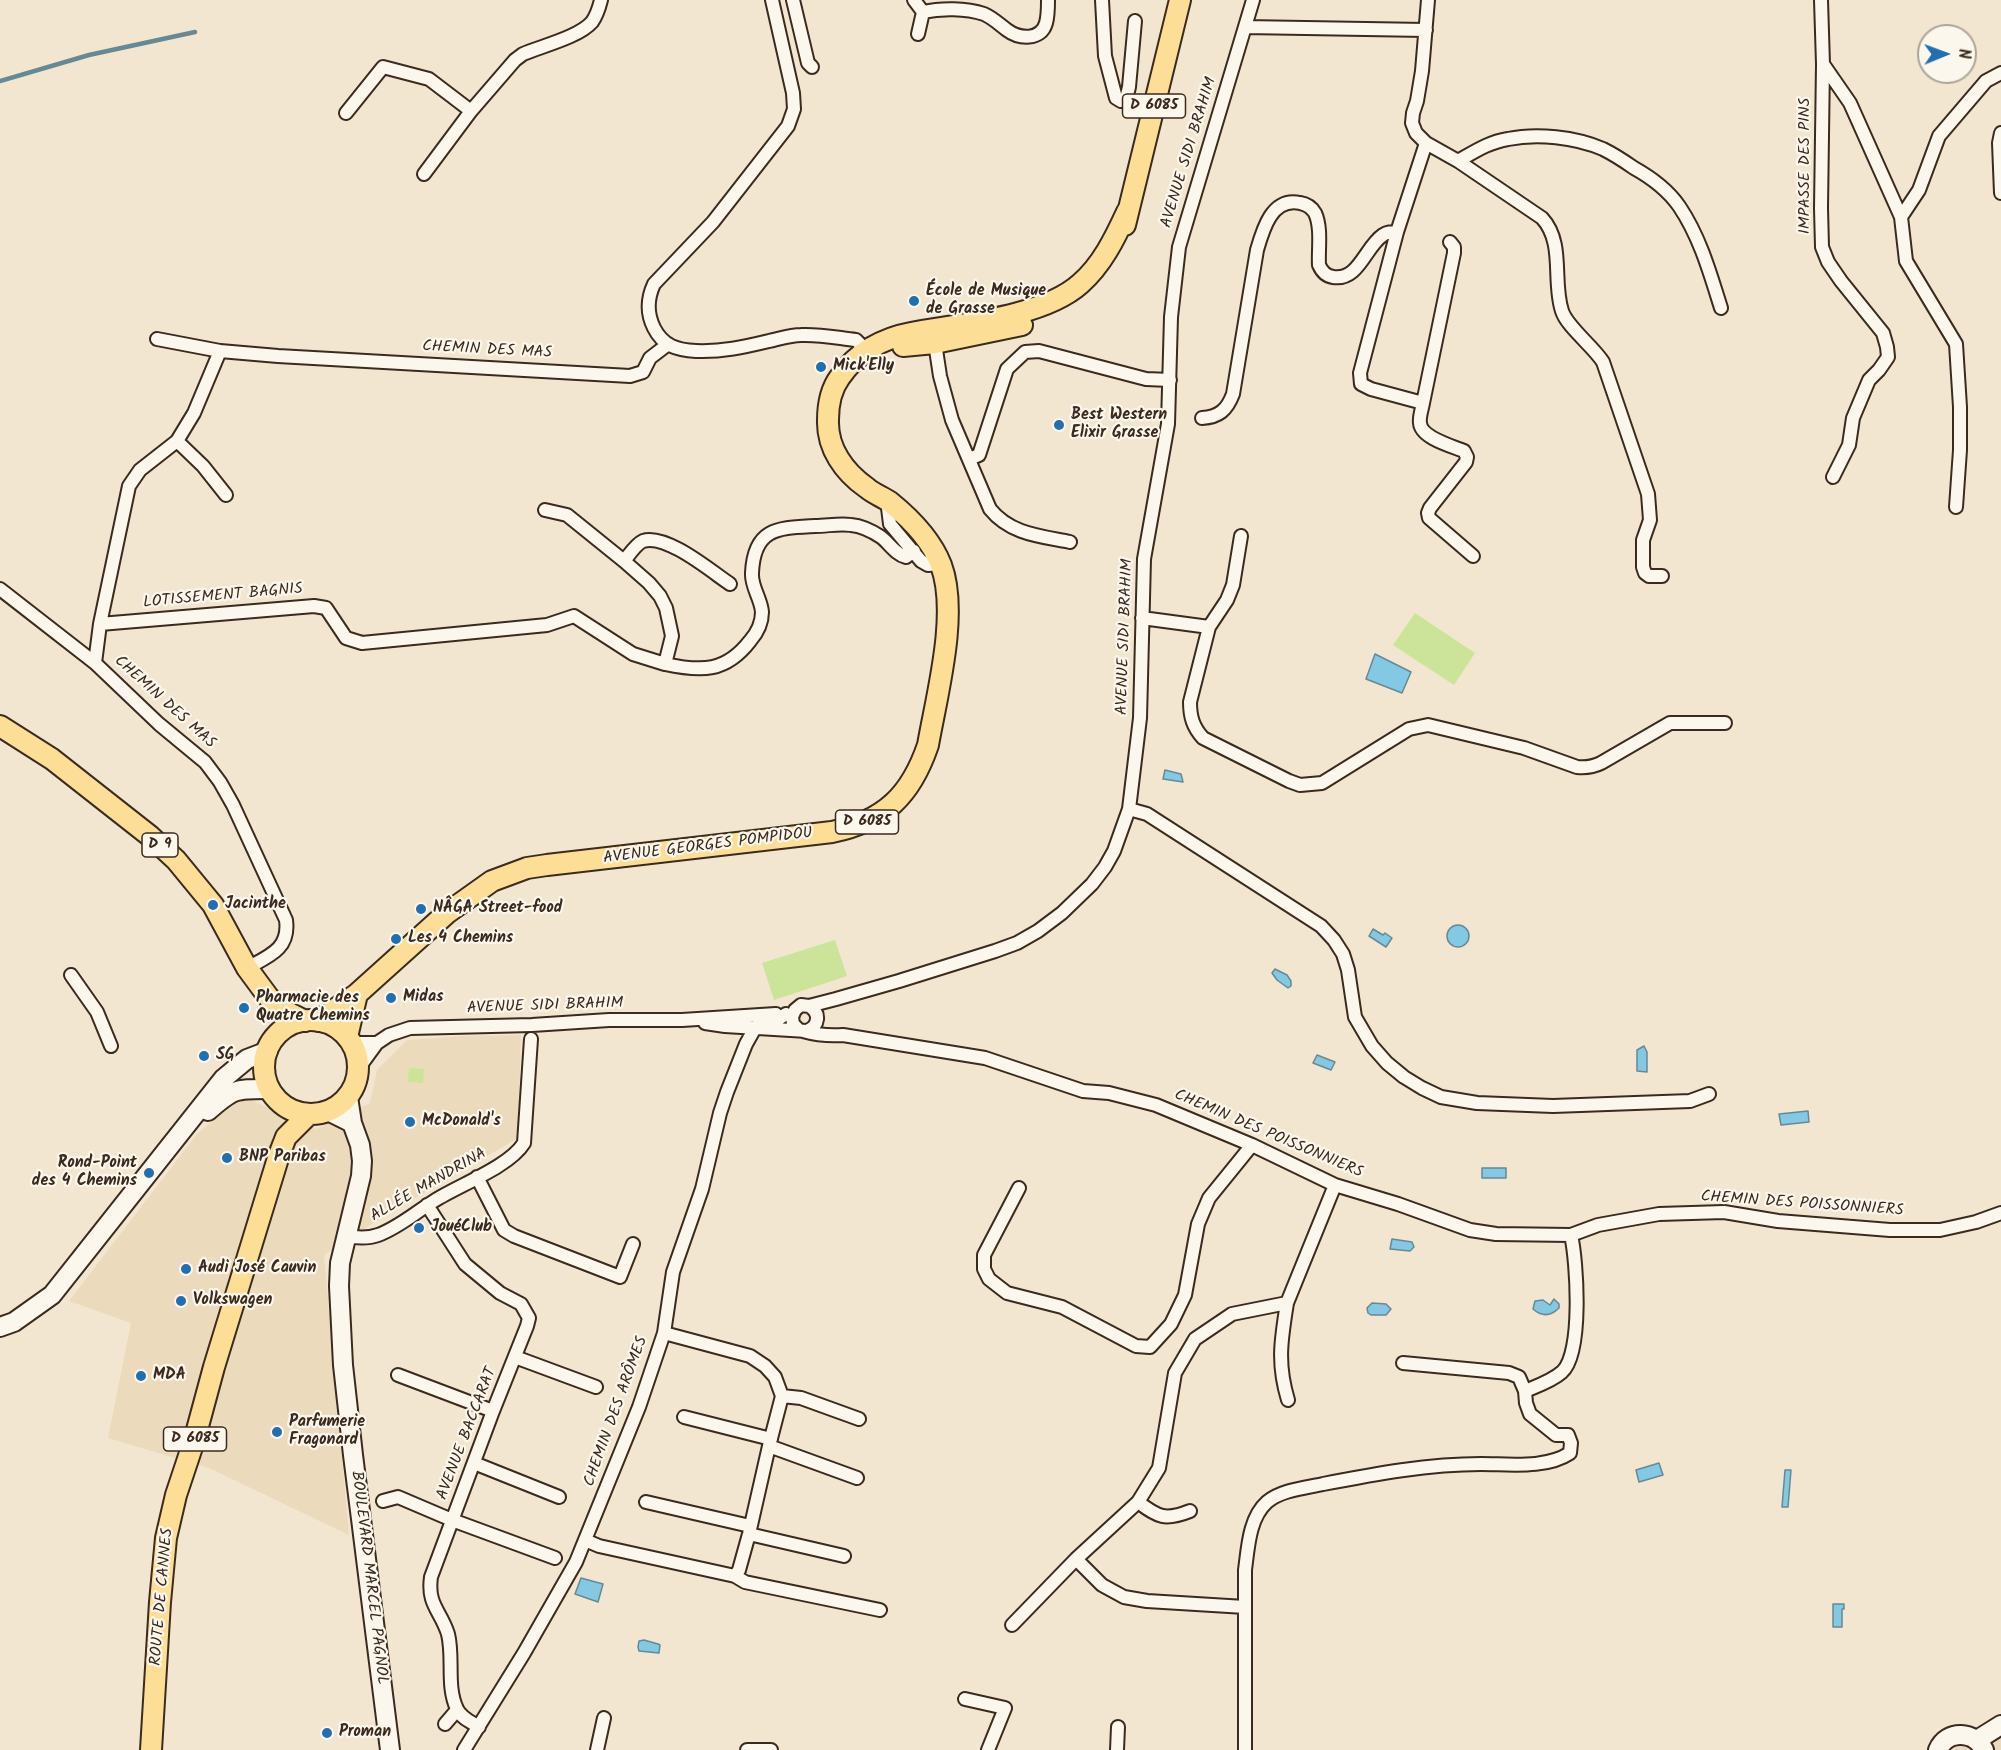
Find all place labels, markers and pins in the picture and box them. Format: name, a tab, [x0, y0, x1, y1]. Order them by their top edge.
place label: École de Musique de Grasse	[926, 282, 1046, 320]
marker: École de Musique de Grasse	[907, 294, 921, 308]
place label: Mick'Elly	[833, 357, 894, 377]
marker: Mick'Elly	[814, 360, 828, 374]
place label: Best Western Elixir Grasse	[1071, 406, 1167, 444]
marker: Best Western Elixir Grasse	[1052, 418, 1066, 432]
place label: Jacinthe	[225, 895, 286, 915]
marker: Jacinthe	[206, 898, 220, 912]
place label: NÂGA Street-food	[433, 899, 562, 919]
marker: NÂGA Street-food	[414, 902, 428, 916]
place label: Les 4 Chemins	[408, 929, 513, 949]
marker: Les 4 Chemins	[389, 932, 403, 946]
place label: Midas	[403, 988, 444, 1008]
place label: Pharmacie des Quatre Chemins	[256, 989, 370, 1027]
marker: Midas	[384, 991, 398, 1005]
marker: Pharmacie des Quatre Chemins	[237, 1001, 251, 1015]
place label: SG	[216, 1046, 234, 1066]
marker: SG	[197, 1049, 211, 1063]
place label: McDonald's	[422, 1112, 501, 1132]
marker: McDonald's	[403, 1115, 417, 1129]
place label: BNP Paribas	[239, 1148, 326, 1168]
marker: BNP Paribas	[220, 1151, 234, 1165]
place label: Rond-Point des 4 Chemins	[32, 1154, 137, 1192]
marker: Rond-Point des 4 Chemins	[142, 1166, 156, 1180]
place label: JouéClub	[431, 1218, 492, 1238]
marker: JouéClub	[412, 1221, 426, 1235]
place label: Audi José Cauvin	[198, 1259, 316, 1279]
marker: Audi José Cauvin	[179, 1262, 193, 1276]
place label: Volkswagen	[193, 1291, 272, 1311]
marker: Volkswagen	[174, 1294, 188, 1308]
place label: MDA	[153, 1366, 186, 1386]
marker: MDA	[134, 1369, 148, 1383]
place label: Parfumerie Fragonard	[289, 1413, 365, 1451]
marker: Parfumerie Fragonard	[270, 1425, 284, 1439]
place label: Proman	[339, 1723, 391, 1743]
marker: Proman	[320, 1726, 334, 1740]

